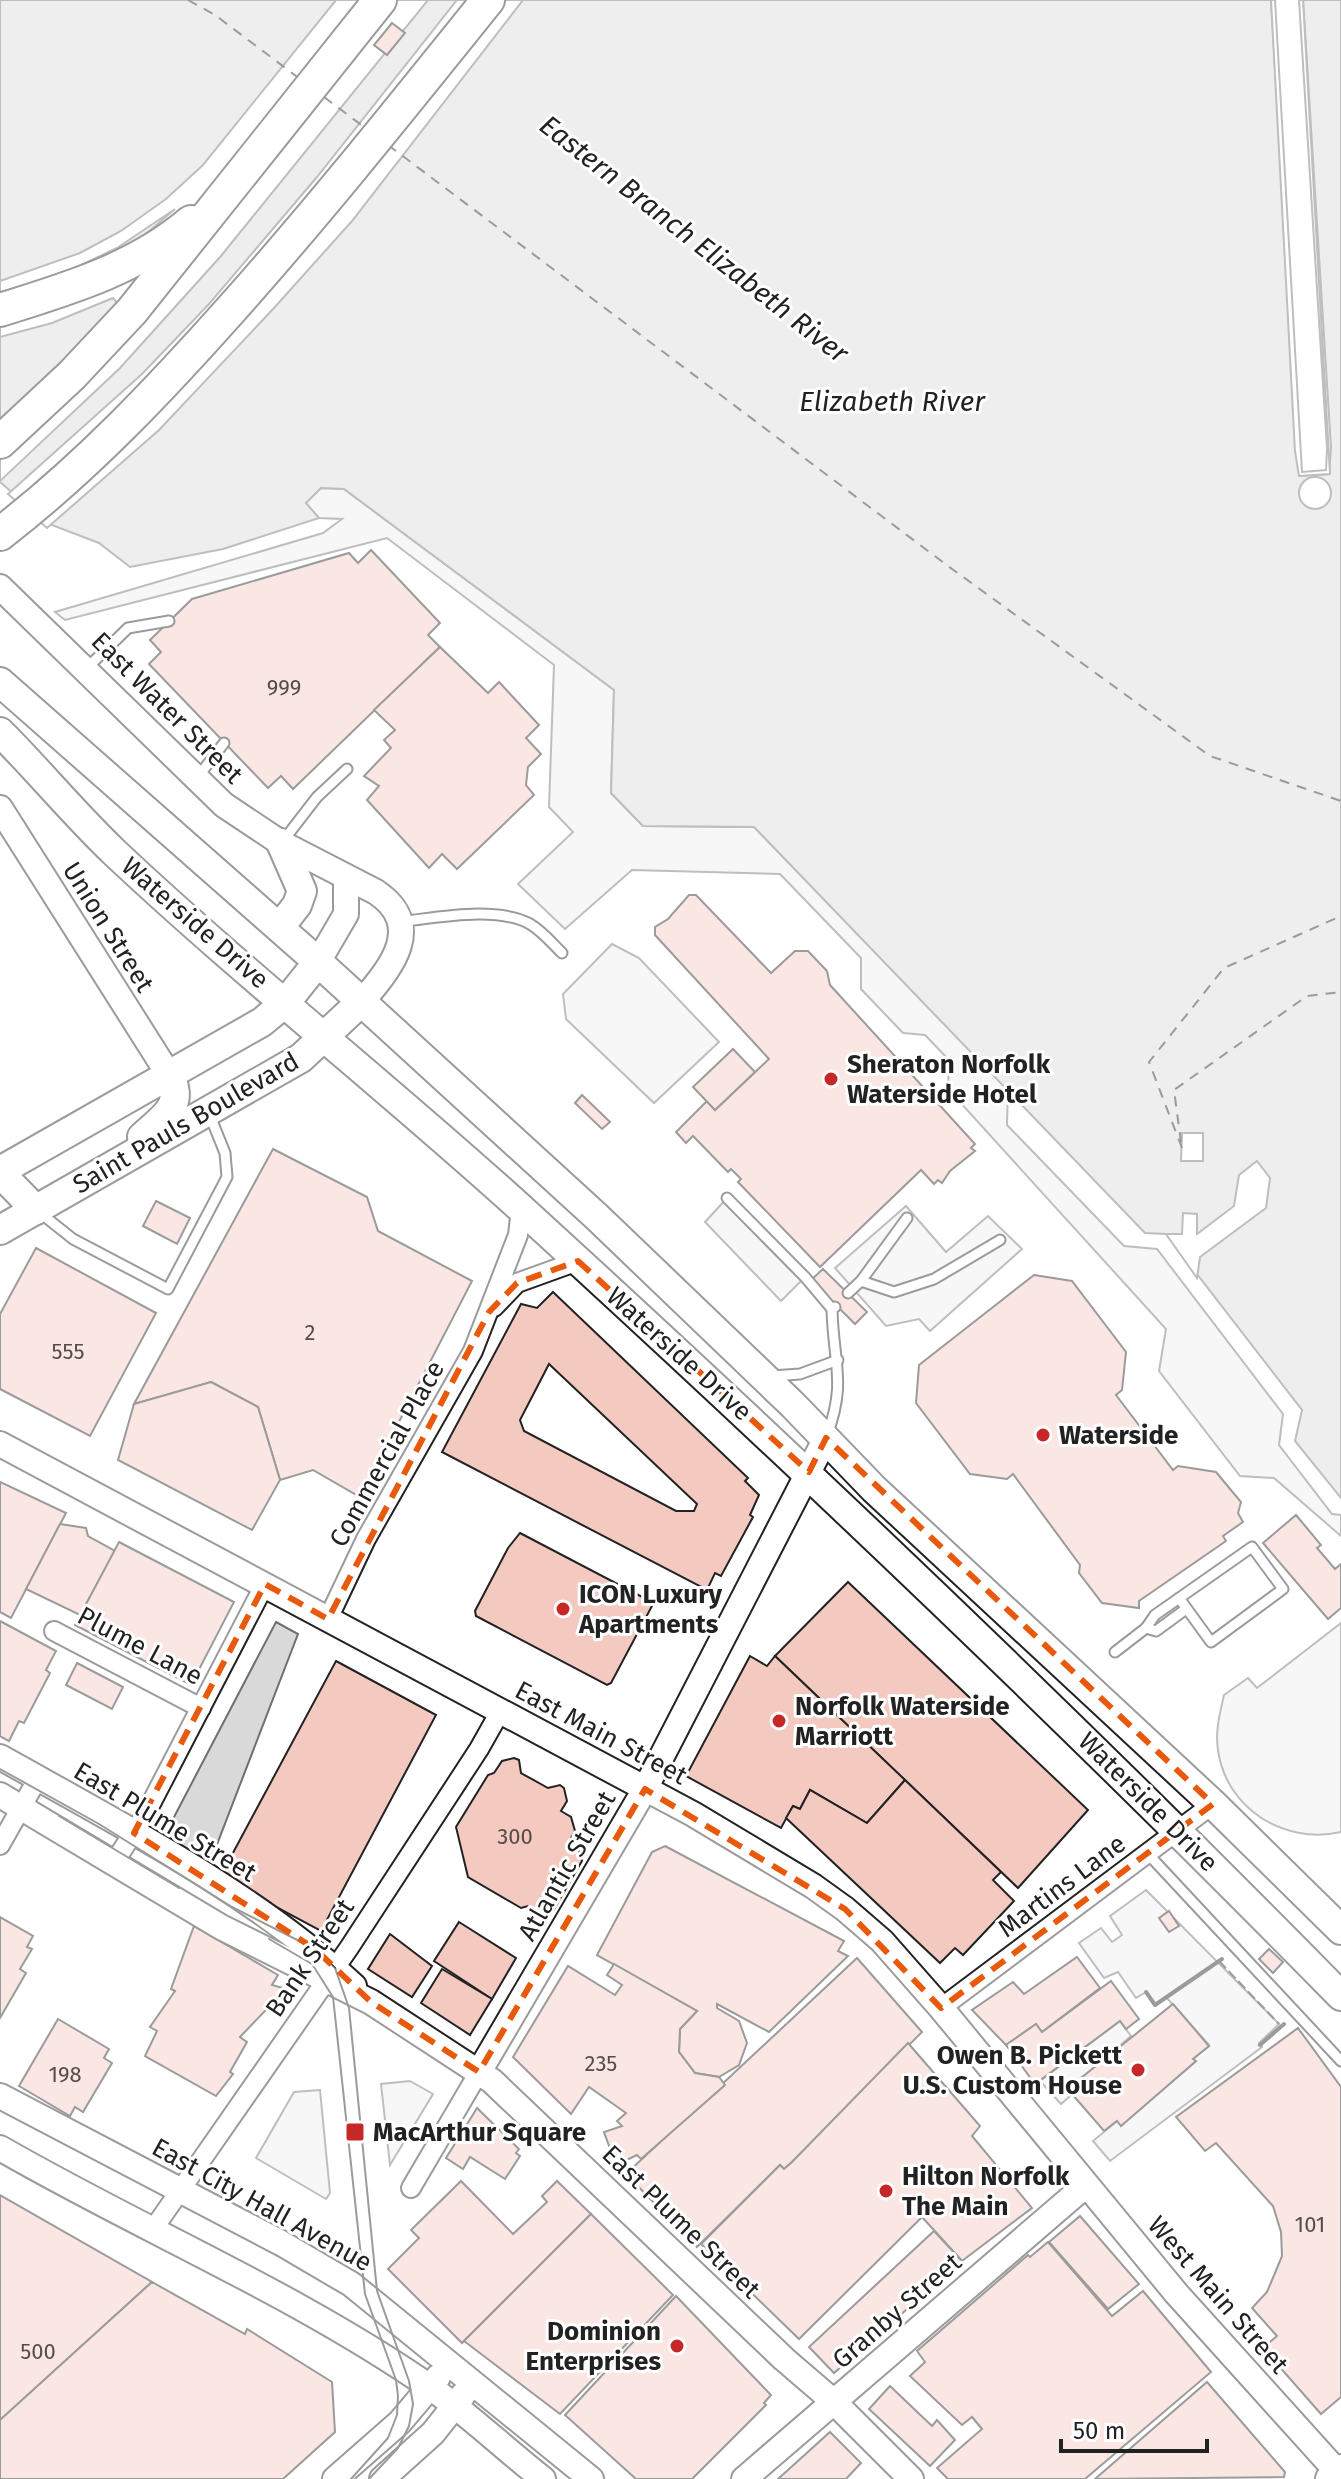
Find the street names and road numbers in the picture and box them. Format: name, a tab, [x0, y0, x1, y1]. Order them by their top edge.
street label: East Water Street	[85, 626, 250, 791]
street label: Waterside Drive	[115, 851, 275, 995]
street label: Union Street	[56, 856, 161, 998]
street label: Saint Pauls Boulevard	[68, 1046, 304, 1200]
street label: Waterside Drive	[600, 1281, 758, 1427]
street label: Commercial Place	[323, 1356, 451, 1552]
street label: Plume Lane	[72, 1600, 208, 1692]
street label: East Main Street	[510, 1675, 693, 1792]
street label: Waterside Drive	[1072, 1726, 1224, 1878]
street label: East Plume Street	[68, 1755, 262, 1889]
street label: Atlantic Street	[512, 1785, 623, 1946]
street label: Martins Lane	[992, 1828, 1132, 1944]
street label: Bank Street	[259, 1892, 361, 2023]
street label: East City Hall Avenue	[147, 2132, 377, 2278]
street label: East Plume Street	[596, 2139, 767, 2306]
street label: West Main Street	[1141, 2210, 1295, 2380]
street label: Granby Street	[826, 2246, 968, 2375]

